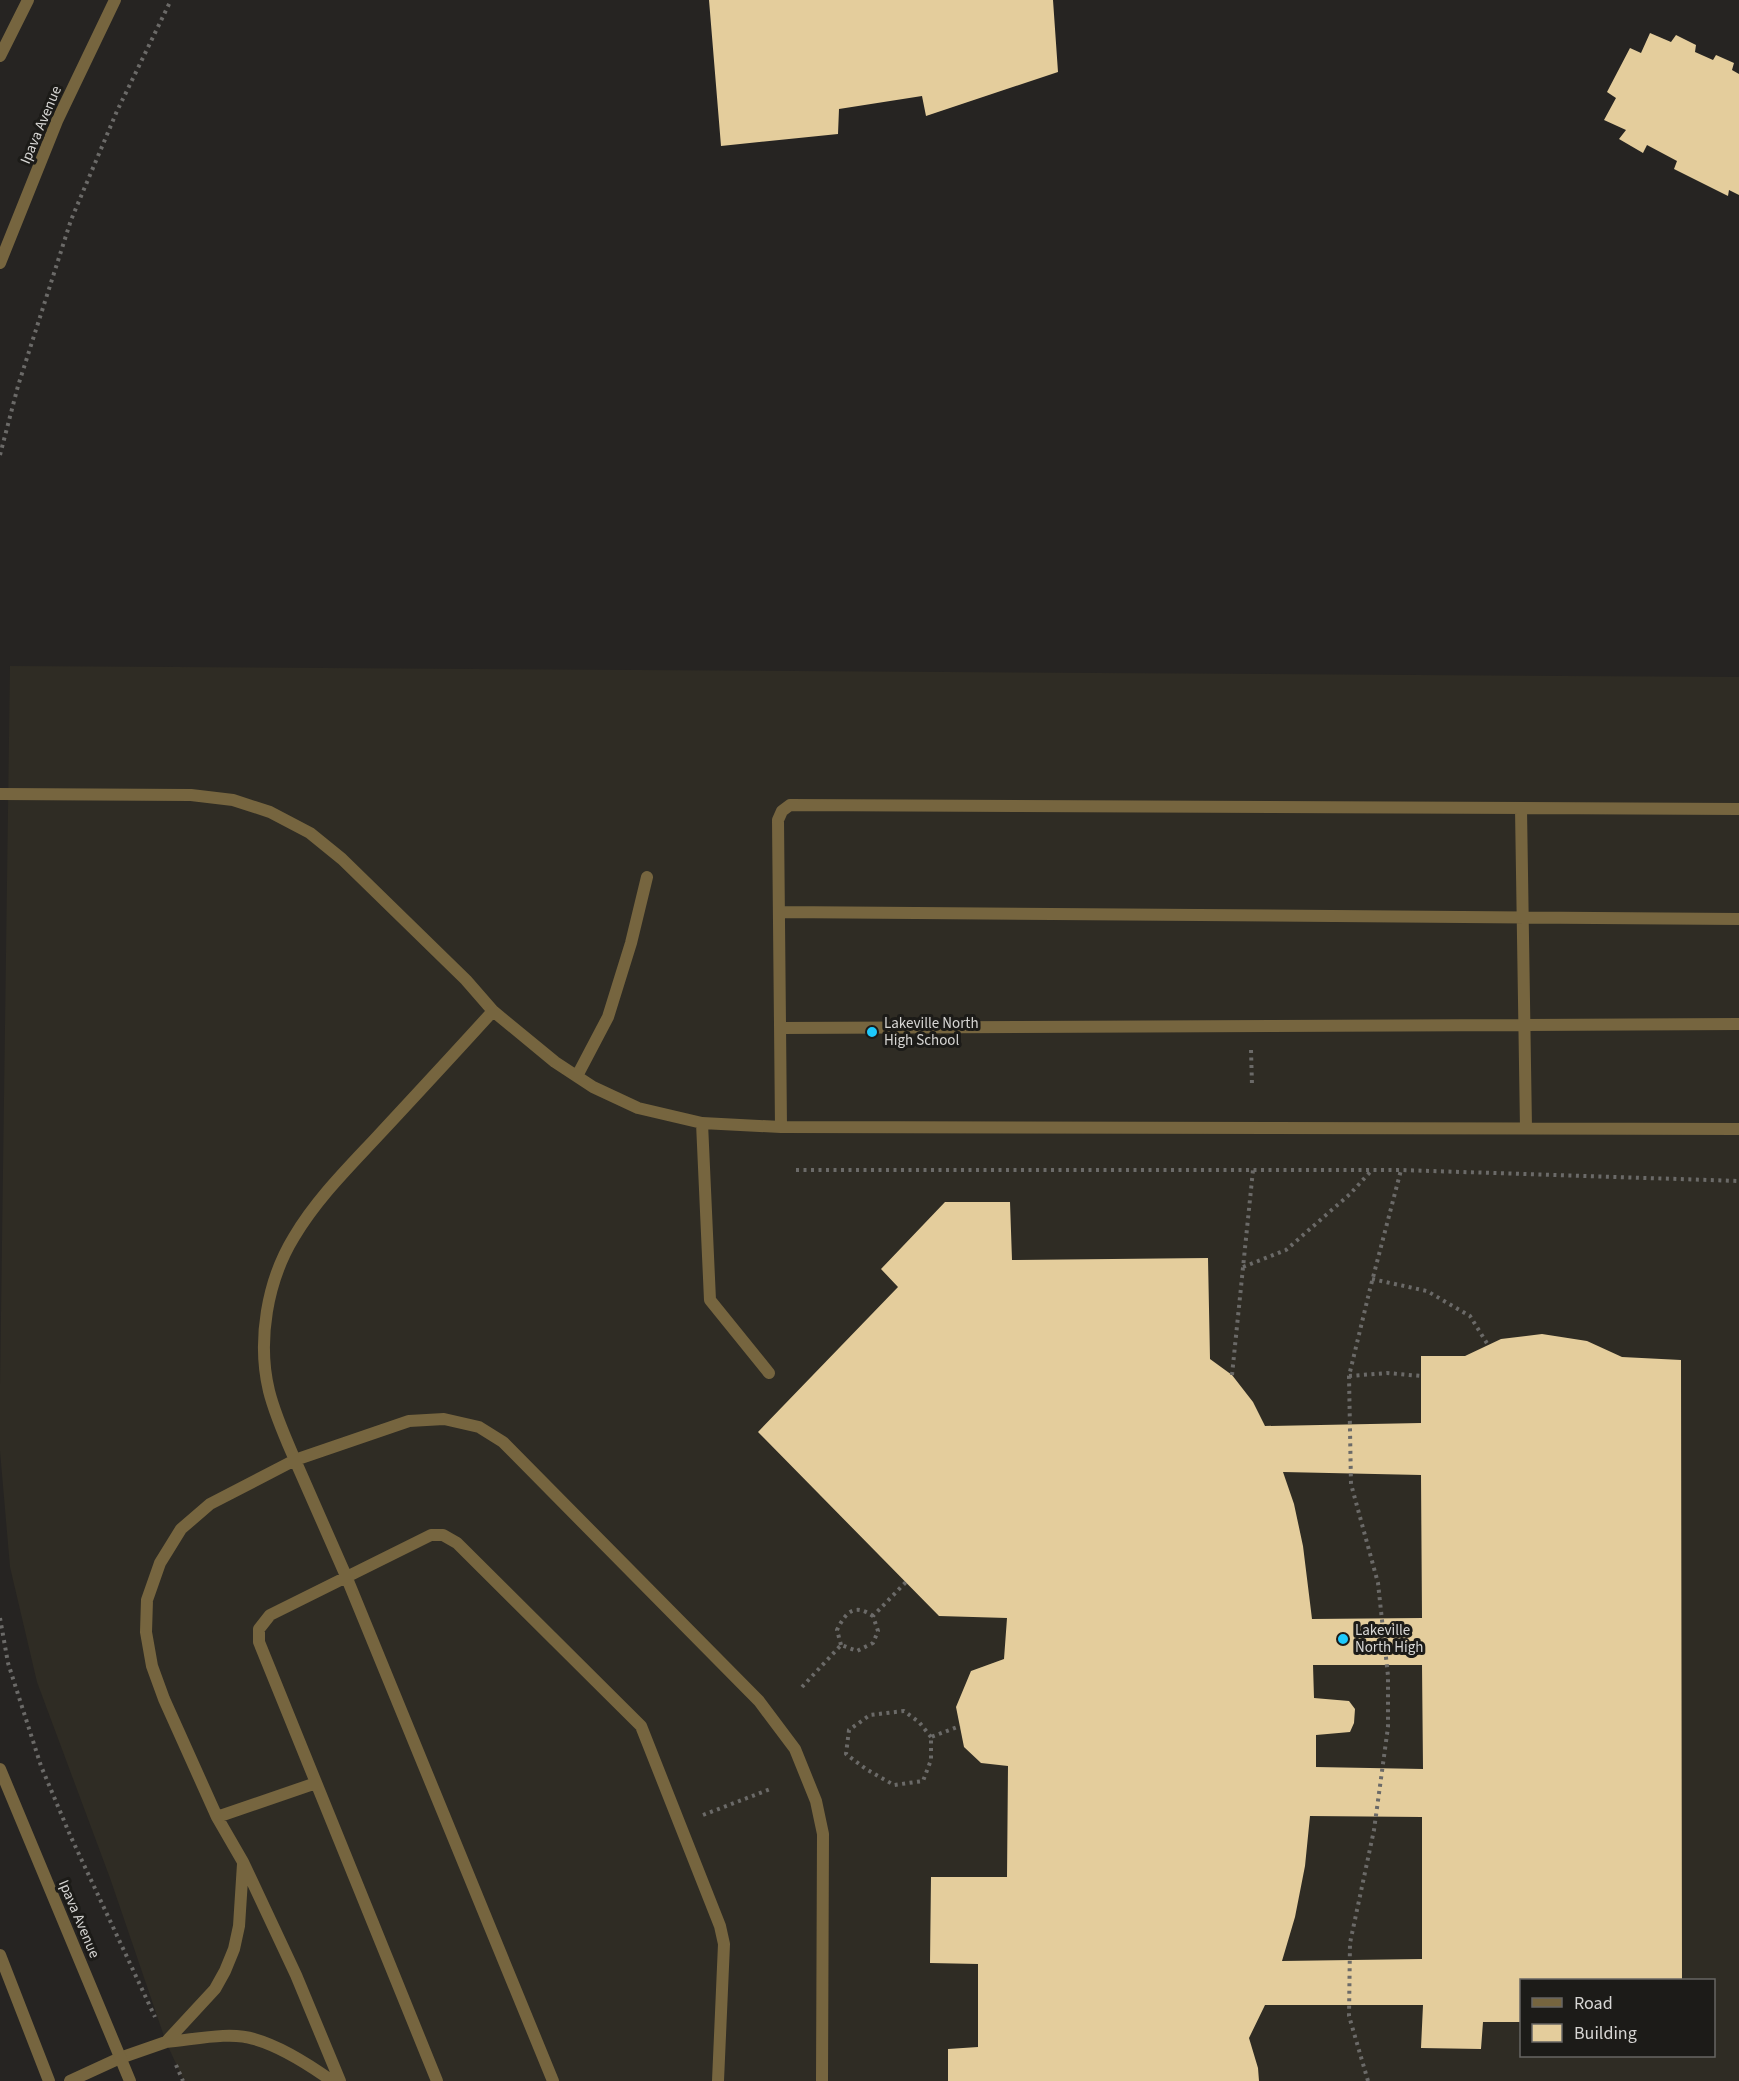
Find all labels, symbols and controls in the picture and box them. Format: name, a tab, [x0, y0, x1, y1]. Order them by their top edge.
street label: Ipava Avenue	[15, 83, 67, 167]
place label: Lakeville North High School	[884, 1013, 979, 1051]
marker: Lakeville North High School	[865, 1025, 879, 1039]
place label: Lakeville North High	[1355, 1620, 1423, 1658]
marker: Lakeville North High	[1336, 1632, 1350, 1646]
street label: Ipava Avenue	[53, 1877, 105, 1961]
legend	[1520, 1979, 1715, 2057]
text: Road	[1574, 1991, 1613, 2016]
text: Building	[1574, 2021, 1637, 2046]

